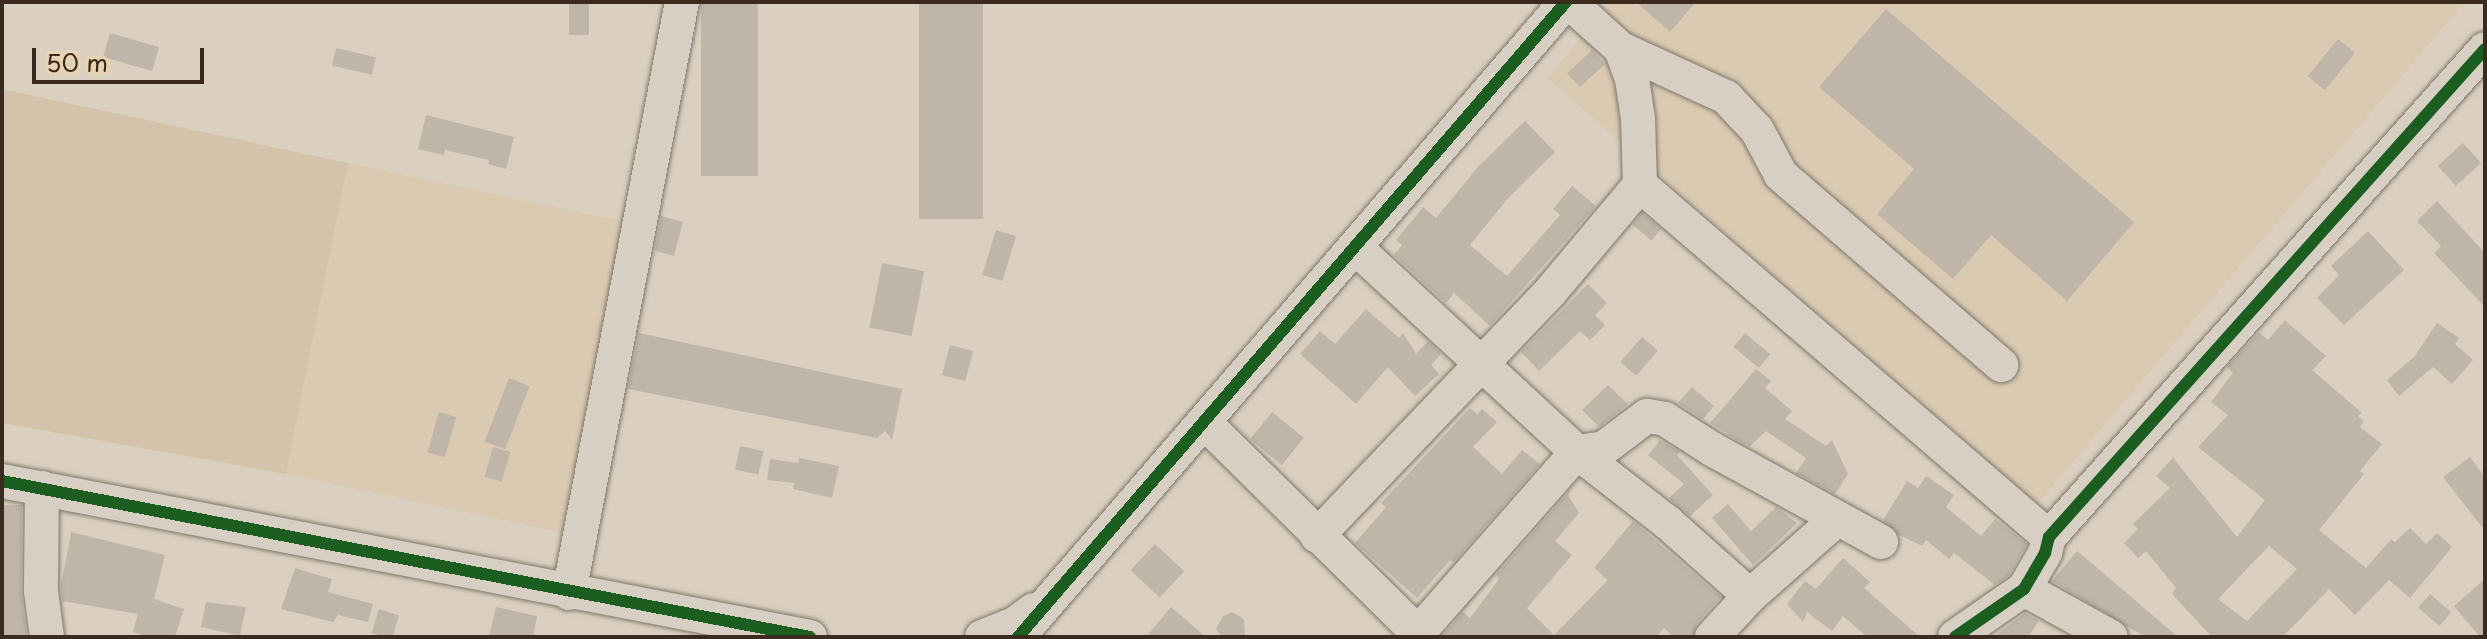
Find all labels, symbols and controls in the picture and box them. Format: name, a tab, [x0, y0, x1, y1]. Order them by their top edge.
scale bar	[36, 32, 208, 82]
text: 50 m	[46, 44, 108, 80]

